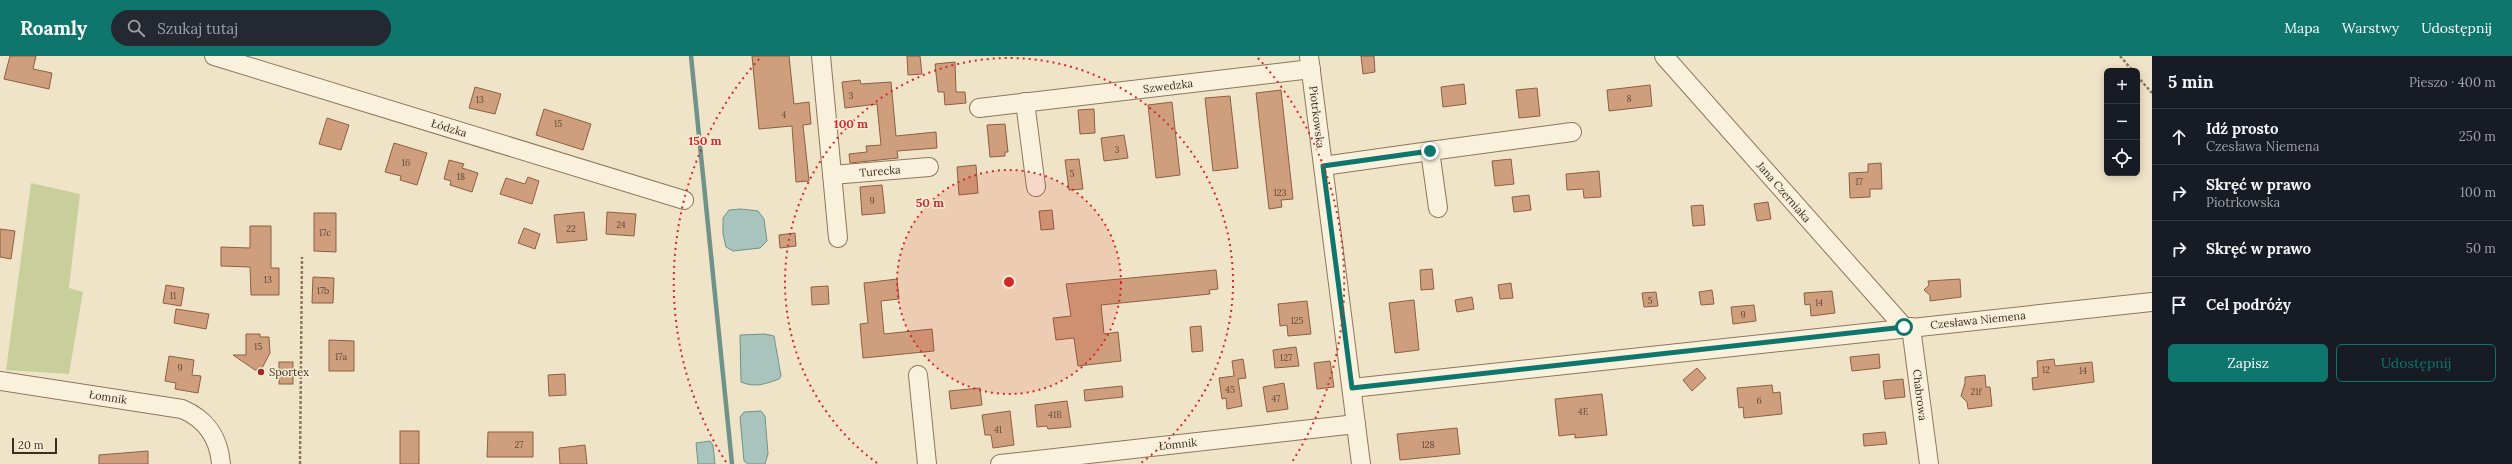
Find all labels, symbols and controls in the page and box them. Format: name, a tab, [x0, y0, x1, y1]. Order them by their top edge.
search box	[111, 10, 391, 46]
text: Roamly	[20, 16, 87, 40]
icon: search	[125, 17, 147, 39]
text: Szukaj tutaj	[157, 19, 238, 38]
text: Mapa	[2284, 19, 2320, 37]
text: Warstwy	[2342, 19, 2399, 37]
text: Udostępnij	[2421, 19, 2492, 37]
map controls	[2104, 68, 2140, 176]
button: +	[2104, 68, 2140, 104]
text: 5 min	[2168, 71, 2214, 93]
text: Pieszo · 400 m	[2409, 74, 2496, 91]
street label: Szwedzka	[1142, 76, 1194, 96]
street label: Piotrkowska	[1306, 85, 1328, 149]
house number: 3	[848, 90, 854, 101]
house number: 8	[1626, 93, 1632, 104]
house number: 13	[476, 94, 484, 105]
button: −	[2104, 104, 2140, 140]
house number: 4	[782, 109, 787, 120]
street label: Łódzka	[429, 116, 469, 140]
text: 100 m	[834, 116, 868, 131]
house number: 15	[554, 118, 562, 129]
text: Idź prosto	[2206, 119, 2279, 138]
icon: ahead	[2168, 126, 2190, 148]
text: 250 m	[2459, 128, 2496, 145]
text: 150 m	[688, 133, 722, 148]
text: Czesława Niemena	[2206, 138, 2319, 155]
button: locate	[2104, 140, 2140, 176]
route end	[1421, 142, 1439, 160]
house number: 3	[1114, 144, 1120, 155]
house number: 16	[402, 157, 410, 168]
street label: Jana Czerniaka	[1753, 158, 1814, 225]
street label: Turecka	[859, 162, 902, 180]
house number: 5	[1070, 168, 1075, 179]
house number: 18	[457, 171, 465, 182]
text: Skręć w prawo	[2206, 175, 2311, 194]
house number: 17	[1855, 176, 1863, 187]
icon: right	[2168, 182, 2190, 204]
text: 100 m	[2460, 184, 2496, 201]
house number: 123	[1274, 187, 1287, 198]
text: Piotrkowska	[2206, 194, 2280, 211]
house number: 9	[869, 195, 875, 206]
text: 50 m	[916, 195, 944, 210]
house number: 24	[616, 219, 626, 230]
house number: 22	[566, 223, 576, 234]
house number: 17c	[319, 227, 331, 238]
icon: right	[2168, 238, 2190, 260]
text: Skręć w prawo	[2206, 239, 2311, 258]
text: 50 m	[2466, 240, 2496, 257]
house number: 13	[264, 274, 272, 285]
centre of rings	[1002, 275, 1016, 289]
house number: 17b	[317, 285, 329, 296]
house number: 11	[170, 290, 176, 301]
icon: arrive	[2168, 294, 2190, 316]
house number: 5	[1648, 295, 1653, 306]
text: Cel podróży	[2206, 295, 2291, 314]
house number: 14	[1815, 297, 1823, 308]
street label: Czesława Niemena	[1930, 308, 2027, 332]
house number: 9	[1740, 309, 1746, 320]
house number: 125	[1290, 315, 1304, 326]
route start	[1895, 318, 1913, 336]
house number: 15	[254, 341, 262, 352]
button: Zapisz	[2168, 344, 2328, 382]
button: Udostępnij	[2336, 344, 2496, 382]
house number: 17a	[335, 351, 347, 362]
house number: 127	[1280, 352, 1292, 363]
house number: 9	[177, 362, 183, 373]
house number: 12	[2042, 364, 2050, 375]
place label: Sportex	[269, 365, 309, 379]
house number: 14	[2079, 365, 2087, 376]
marker: Sportex	[256, 367, 266, 377]
street label: Chabrowa	[1910, 368, 1930, 422]
house number: 45	[1225, 384, 1235, 395]
house number: 21f	[1970, 386, 1983, 397]
street label: Łomnik	[88, 387, 128, 407]
house number: 47	[1271, 393, 1281, 404]
house number: 6	[1756, 395, 1762, 406]
house number: 4E	[1578, 406, 1589, 417]
house number: 41B	[1048, 409, 1062, 420]
house number: 41	[994, 424, 1002, 435]
street label: Łomnik	[1158, 435, 1198, 453]
scale bar	[12, 436, 57, 455]
text: 20 m	[18, 438, 43, 452]
house number: 27	[515, 439, 523, 450]
house number: 128	[1421, 439, 1435, 450]

